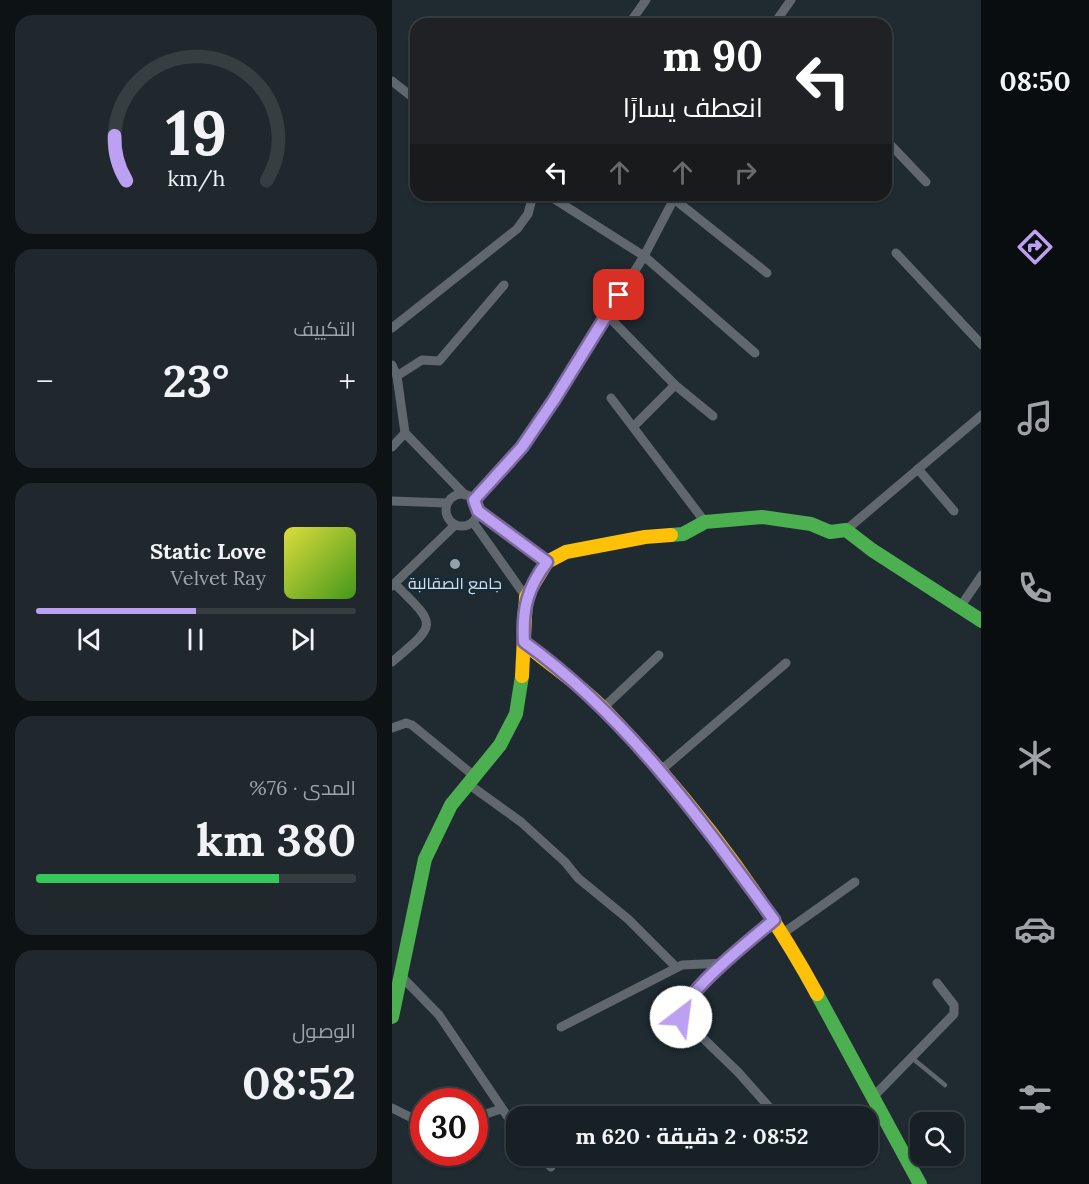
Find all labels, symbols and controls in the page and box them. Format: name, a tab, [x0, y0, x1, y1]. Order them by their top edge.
text: 90 m	[662, 29, 763, 83]
icon: left	[784, 42, 862, 120]
text: 08:50	[999, 64, 1071, 98]
text: انعطف يسارًا	[623, 90, 763, 124]
text: 19	[165, 93, 227, 173]
icon: left	[540, 156, 573, 189]
icon: ahead	[603, 156, 636, 189]
icon: ahead	[666, 156, 699, 189]
icon: right	[729, 156, 762, 189]
text: km/h	[167, 165, 225, 193]
icon: directions	[1014, 226, 1056, 268]
pin	[593, 269, 644, 320]
icon: arrive	[602, 278, 635, 311]
text: التكييف	[293, 316, 356, 341]
text: 23°	[163, 352, 229, 409]
text: −	[36, 360, 54, 402]
text: +	[338, 360, 356, 402]
icon: music	[1014, 397, 1056, 439]
text: Static Love	[150, 537, 266, 565]
marker: جامع الصقالبة	[448, 557, 462, 571]
text: Velvet Ray	[171, 565, 266, 590]
icon: phone	[1014, 567, 1056, 609]
place label: جامع الصقالبة	[408, 573, 502, 595]
icon: previous	[73, 623, 106, 656]
icon: pause	[179, 623, 212, 656]
icon: next	[286, 623, 319, 656]
icon: climate	[1014, 737, 1056, 779]
text: المدى · 76%	[249, 775, 356, 800]
text: 380 km	[196, 811, 356, 868]
icon: car	[1014, 908, 1056, 950]
position arrow	[649, 985, 713, 1049]
text: الوصول	[292, 1018, 356, 1043]
text: 08:52	[242, 1054, 356, 1111]
icon: filters	[1014, 1078, 1056, 1120]
speed limit sign: 30	[410, 1088, 488, 1166]
map controls	[910, 1112, 964, 1166]
button: search	[910, 1112, 964, 1166]
text: 08:52 · 2 دقيقة · 620 m	[576, 1122, 808, 1150]

